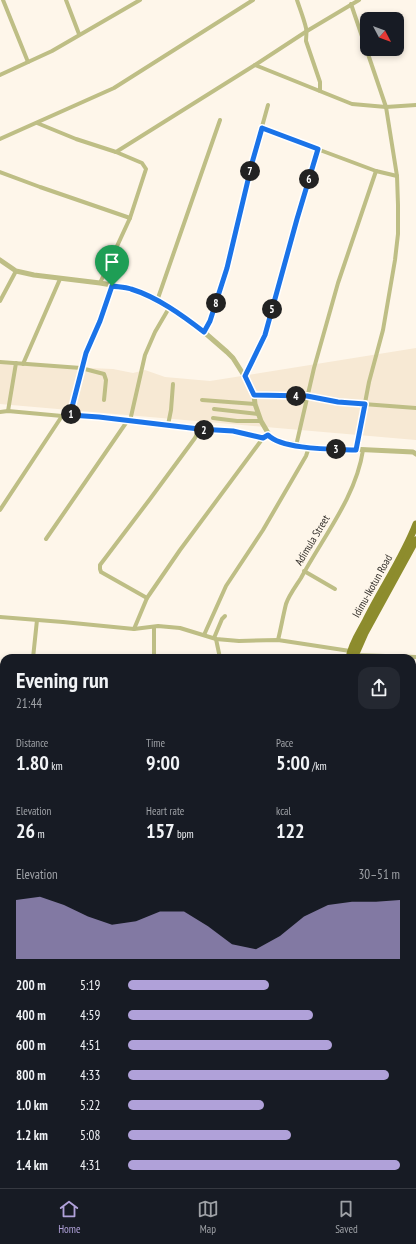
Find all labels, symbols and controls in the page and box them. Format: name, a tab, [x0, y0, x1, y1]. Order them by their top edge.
north arrow	[360, 12, 404, 56]
map controls	[360, 12, 404, 56]
pin: 7	[240, 161, 260, 181]
text: 7	[247, 164, 253, 178]
pin: 6	[299, 169, 319, 189]
text: 6	[306, 172, 312, 186]
pin	[95, 245, 129, 286]
icon: arrive	[101, 251, 123, 273]
pin: 8	[206, 293, 226, 313]
text: 8	[213, 296, 219, 310]
pin: 5	[262, 299, 282, 319]
text: 5	[269, 302, 275, 316]
pin: 4	[286, 386, 306, 406]
text: 4	[293, 389, 299, 403]
pin: 1	[61, 404, 81, 424]
text: 1	[68, 407, 74, 421]
pin: 2	[194, 420, 214, 440]
text: 2	[201, 423, 207, 437]
pin: 3	[326, 439, 346, 459]
text: 3	[333, 442, 339, 456]
street label: Adimula Street	[291, 512, 333, 568]
street label: Idimu-Ikotun Road	[349, 552, 395, 620]
text: Evening run	[16, 666, 109, 694]
button: share	[358, 667, 400, 709]
text: 21:44	[16, 695, 42, 712]
text: Distance	[16, 736, 48, 750]
text: Time	[146, 736, 165, 750]
text: Pace	[276, 736, 293, 750]
text: 1.80	[16, 750, 49, 776]
text: 9:00	[146, 750, 180, 776]
text: 5:00	[276, 750, 310, 776]
text: km	[49, 759, 63, 773]
text: /km	[310, 759, 327, 773]
text: Elevation	[16, 804, 51, 818]
text: Heart rate	[146, 804, 184, 818]
text: kcal	[276, 804, 291, 818]
text: 26	[16, 818, 35, 844]
text: 157	[146, 818, 175, 844]
text: 122	[276, 818, 305, 844]
text: m	[35, 827, 45, 841]
text: bpm	[175, 827, 194, 841]
text: Elevation	[16, 866, 58, 883]
text: 30–51 m	[358, 866, 400, 883]
text: 200 m	[16, 977, 46, 994]
text: 5:19	[80, 977, 100, 994]
text: 400 m	[16, 1007, 46, 1024]
text: 4:59	[80, 1007, 100, 1024]
text: 600 m	[16, 1037, 46, 1054]
text: 4:51	[80, 1037, 100, 1054]
text: 800 m	[16, 1067, 46, 1084]
text: 4:33	[80, 1067, 100, 1084]
text: 1.0 km	[16, 1097, 48, 1114]
text: 5:22	[80, 1097, 100, 1114]
text: 1.2 km	[16, 1127, 48, 1144]
text: 5:08	[80, 1127, 100, 1144]
text: 1.4 km	[16, 1157, 48, 1174]
text: 4:31	[80, 1157, 100, 1174]
tab: Home	[58, 1198, 81, 1236]
tab: Map	[197, 1198, 219, 1236]
tab: Saved	[335, 1198, 358, 1236]

